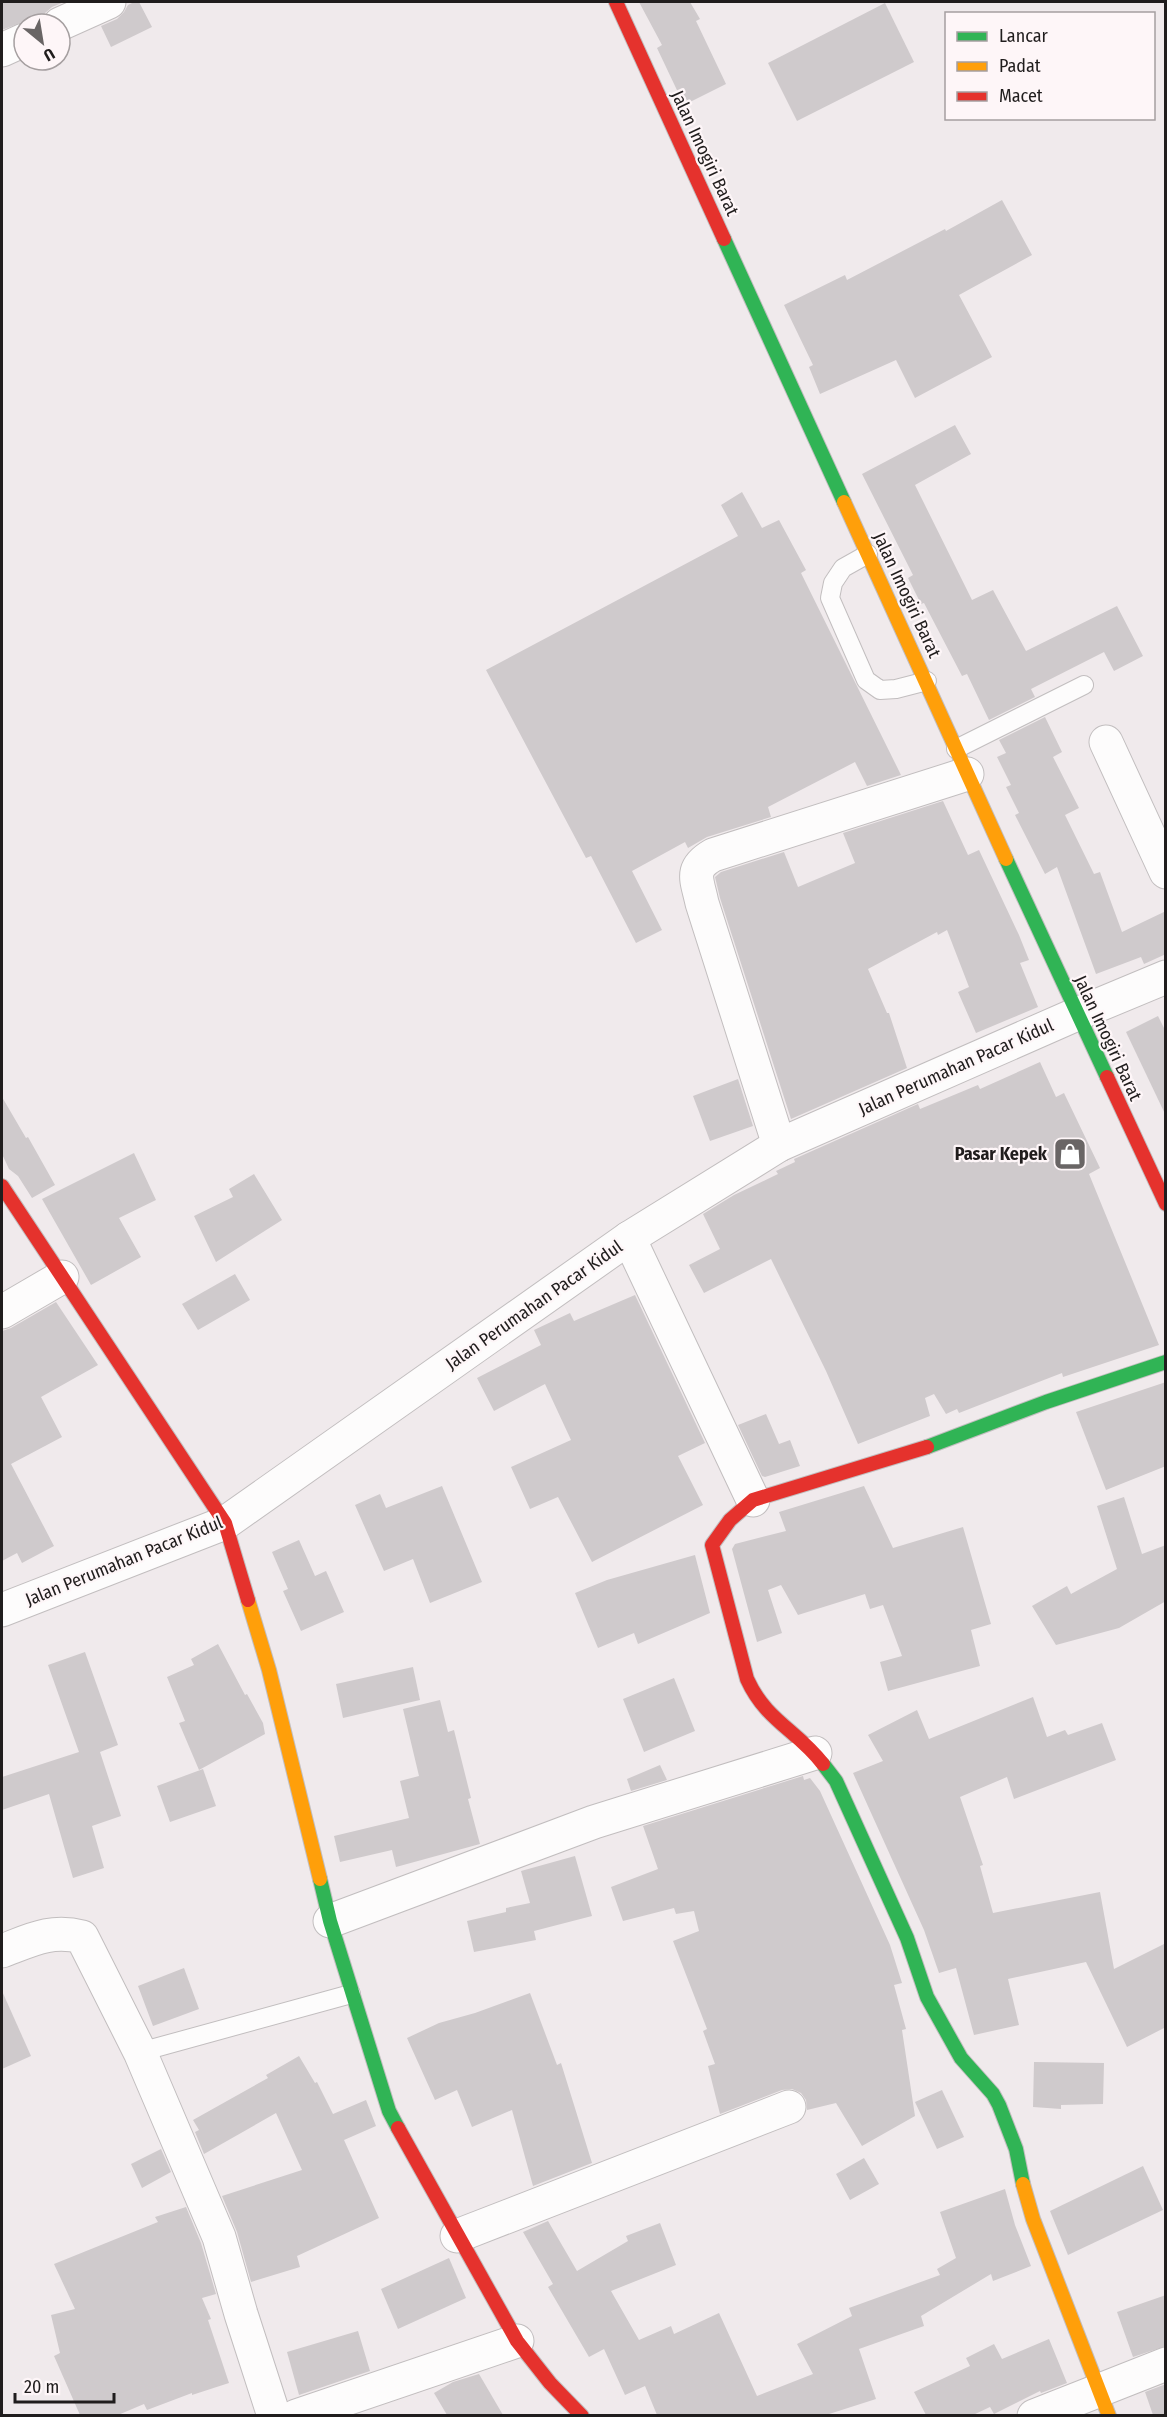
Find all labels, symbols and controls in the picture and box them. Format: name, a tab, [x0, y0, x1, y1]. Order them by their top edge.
north arrow	[12, 12, 72, 72]
legend	[945, 12, 1155, 120]
text: Lancar	[999, 25, 1048, 47]
text: U	[40, 44, 58, 65]
text: Padat	[999, 55, 1041, 77]
text: Macet	[999, 85, 1043, 107]
street label: Jalan Imogiri Barat	[666, 87, 744, 219]
street label: Jalan Imogiri Barat	[868, 529, 946, 661]
street label: Jalan Imogiri Barat	[1069, 972, 1147, 1104]
street label: Jalan Perumahan Pacar Kidul	[855, 1014, 1057, 1120]
shop icon: Pasar Kepek	[1052, 1136, 1088, 1172]
place label: Pasar Kepek	[955, 1143, 1048, 1165]
street label: Jalan Perumahan Pacar Kidul	[441, 1235, 627, 1375]
street label: Jalan Perumahan Pacar Kidul	[22, 1511, 226, 1611]
scale bar	[15, 2366, 114, 2404]
text: 20 m	[24, 2376, 59, 2398]

